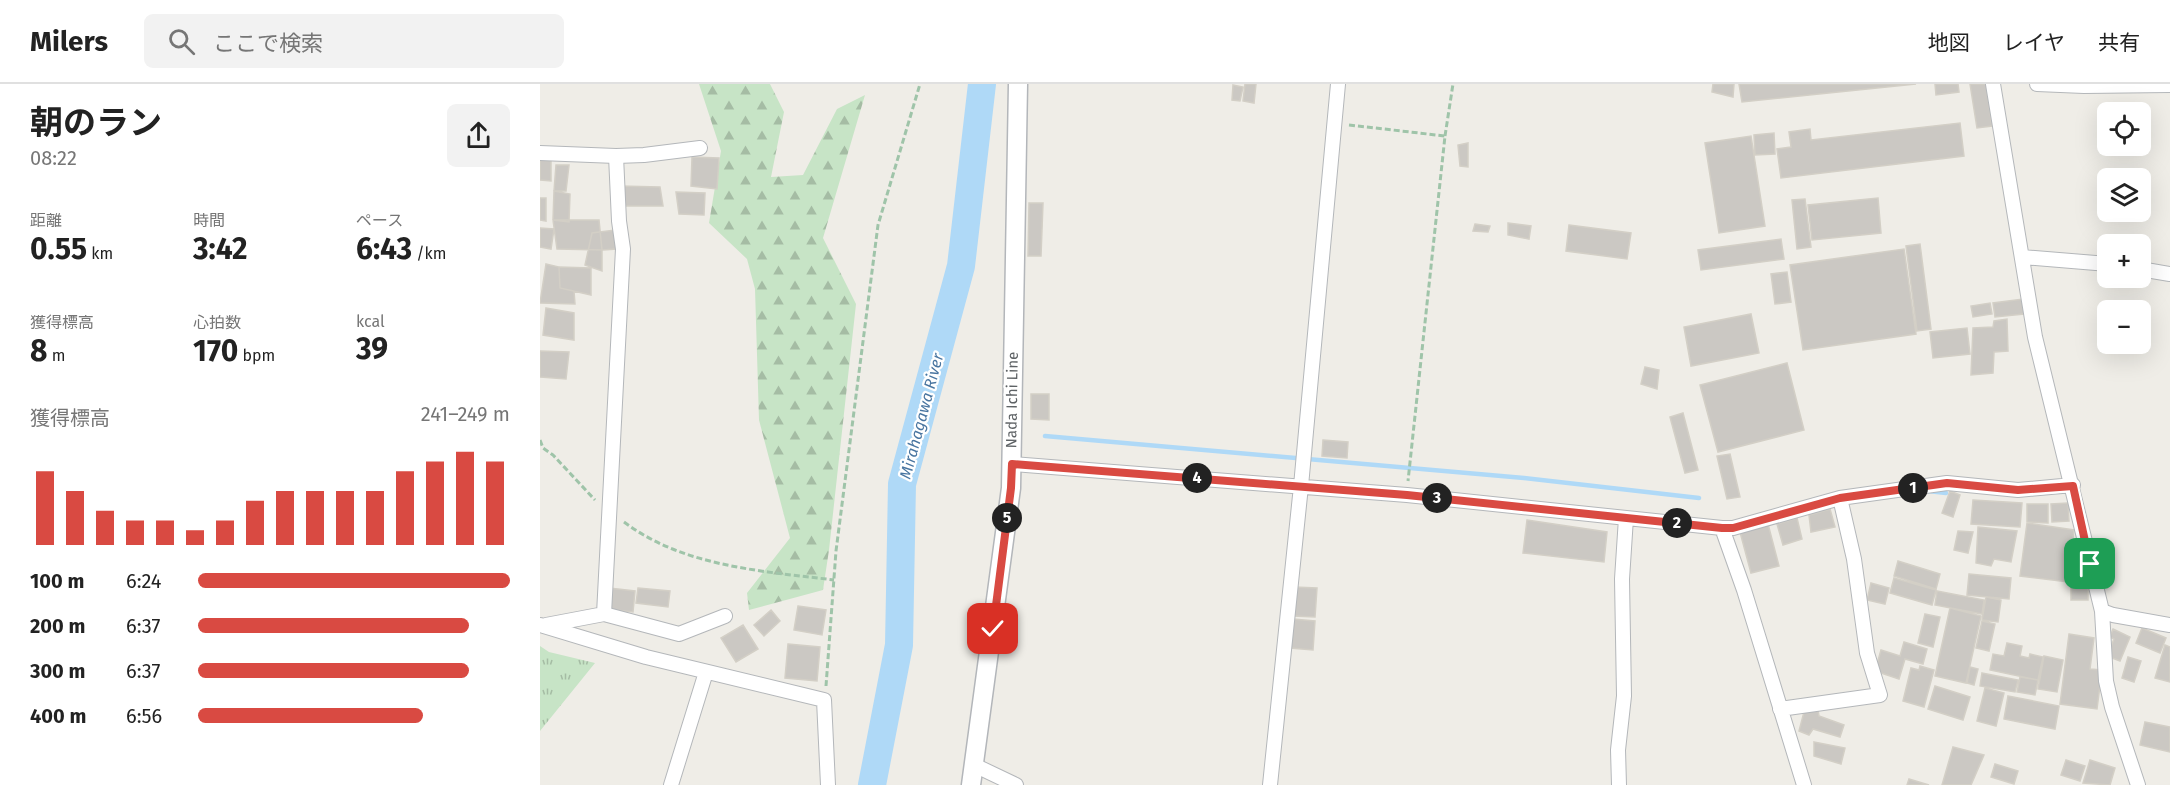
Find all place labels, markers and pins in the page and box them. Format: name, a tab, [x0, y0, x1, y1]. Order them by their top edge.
pin: 4	[1182, 463, 1212, 493]
pin: 1	[1898, 473, 1928, 503]
pin: 3	[1422, 483, 1452, 513]
pin: 5	[992, 503, 1022, 533]
pin: 2	[1662, 508, 1692, 538]
pin	[2064, 538, 2115, 589]
pin	[967, 603, 1018, 654]

